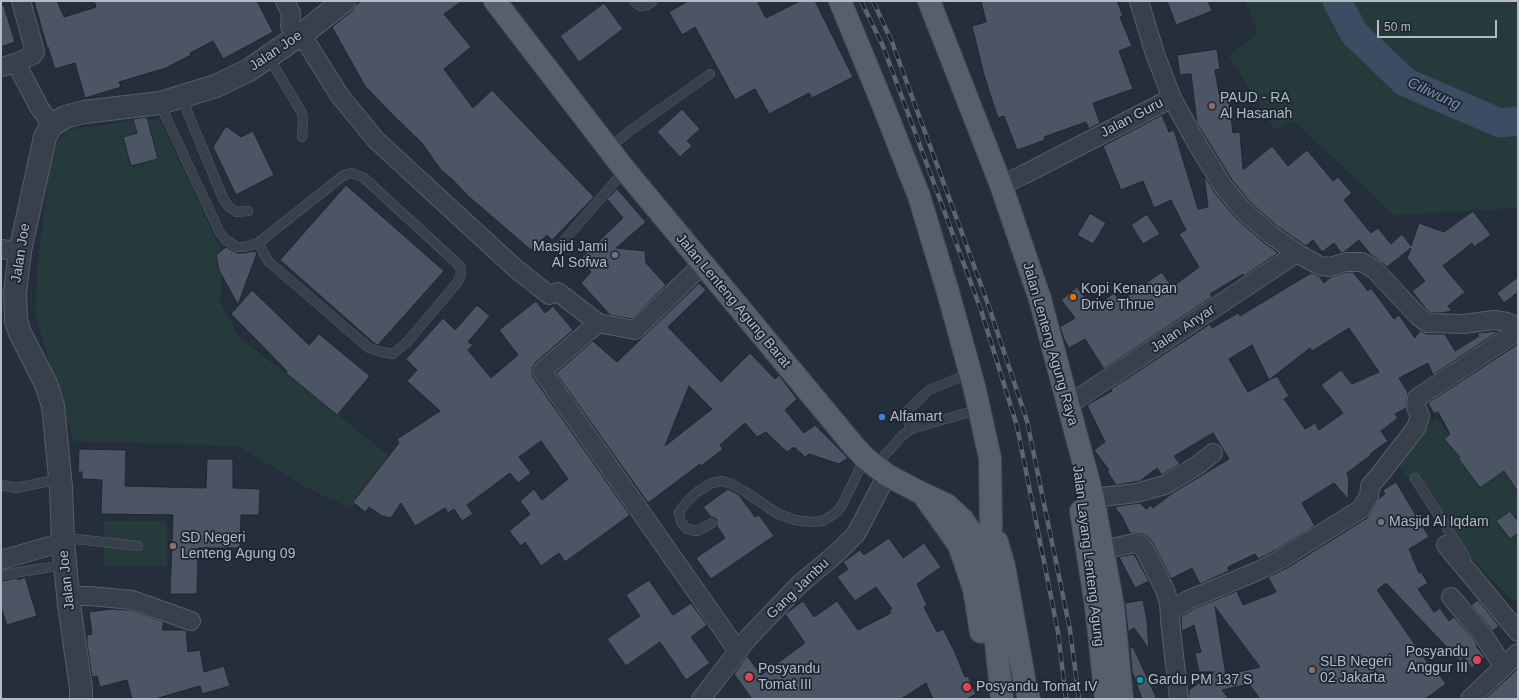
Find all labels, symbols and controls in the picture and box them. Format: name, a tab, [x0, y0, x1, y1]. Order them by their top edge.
scale bar	[1379, 12, 1499, 38]
text: 50 m	[1384, 20, 1411, 34]
street label: Jalan Joe	[246, 27, 306, 75]
water label: Ciliwung	[1405, 74, 1463, 114]
place label: PAUD - RA Al Hasanah	[1220, 90, 1292, 122]
street label: Jalan Guru	[1098, 95, 1166, 141]
marker: PAUD - RA Al Hasanah	[1207, 101, 1217, 111]
street label: Jalan Joe	[8, 222, 34, 284]
street label: Jalan Lenteng Agung Barat	[672, 231, 794, 371]
place label: Masjid Jami Al Sofwa	[533, 239, 607, 272]
marker: Masjid Jami Al Sofwa	[610, 250, 620, 260]
street label: Jalan Lenteng Agung Raya	[1019, 261, 1081, 427]
place label: Kopi Kenangan Drive Thrue	[1081, 281, 1177, 314]
marker: Kopi Kenangan Drive Thrue	[1068, 292, 1078, 302]
street label: Jalan Anyar	[1148, 301, 1218, 357]
place label: Alfamart	[890, 409, 942, 425]
marker: Alfamart	[877, 412, 887, 422]
street label: Jalan Layang Lenteng Agung	[1069, 465, 1107, 647]
place label: Masjid Al Iqdam	[1389, 514, 1489, 530]
marker: Masjid Al Iqdam	[1376, 517, 1386, 527]
place label: SD Negeri Lenteng Agung 09	[181, 530, 295, 562]
marker: SD Negeri Lenteng Agung 09	[168, 541, 178, 551]
street label: Jalan Joe	[56, 549, 78, 611]
street label: Gang Jambu	[763, 555, 833, 623]
place label: Posyandu Anggur III	[1406, 644, 1468, 676]
place label: SLB Negeri 02 Jakarta	[1320, 654, 1392, 686]
marker: Posyandu Anggur III	[1471, 654, 1483, 666]
place label: Posyandu Tomat III	[758, 661, 820, 694]
marker: SLB Negeri 02 Jakarta	[1307, 665, 1317, 675]
marker: Posyandu Tomat III	[743, 671, 755, 683]
place label: Gardu PM 137 S	[1148, 672, 1252, 688]
marker: Gardu PM 137 S	[1135, 675, 1145, 685]
place label: Posyandu Tomat IV	[976, 679, 1097, 695]
marker: Posyandu Tomat IV	[961, 681, 973, 693]

